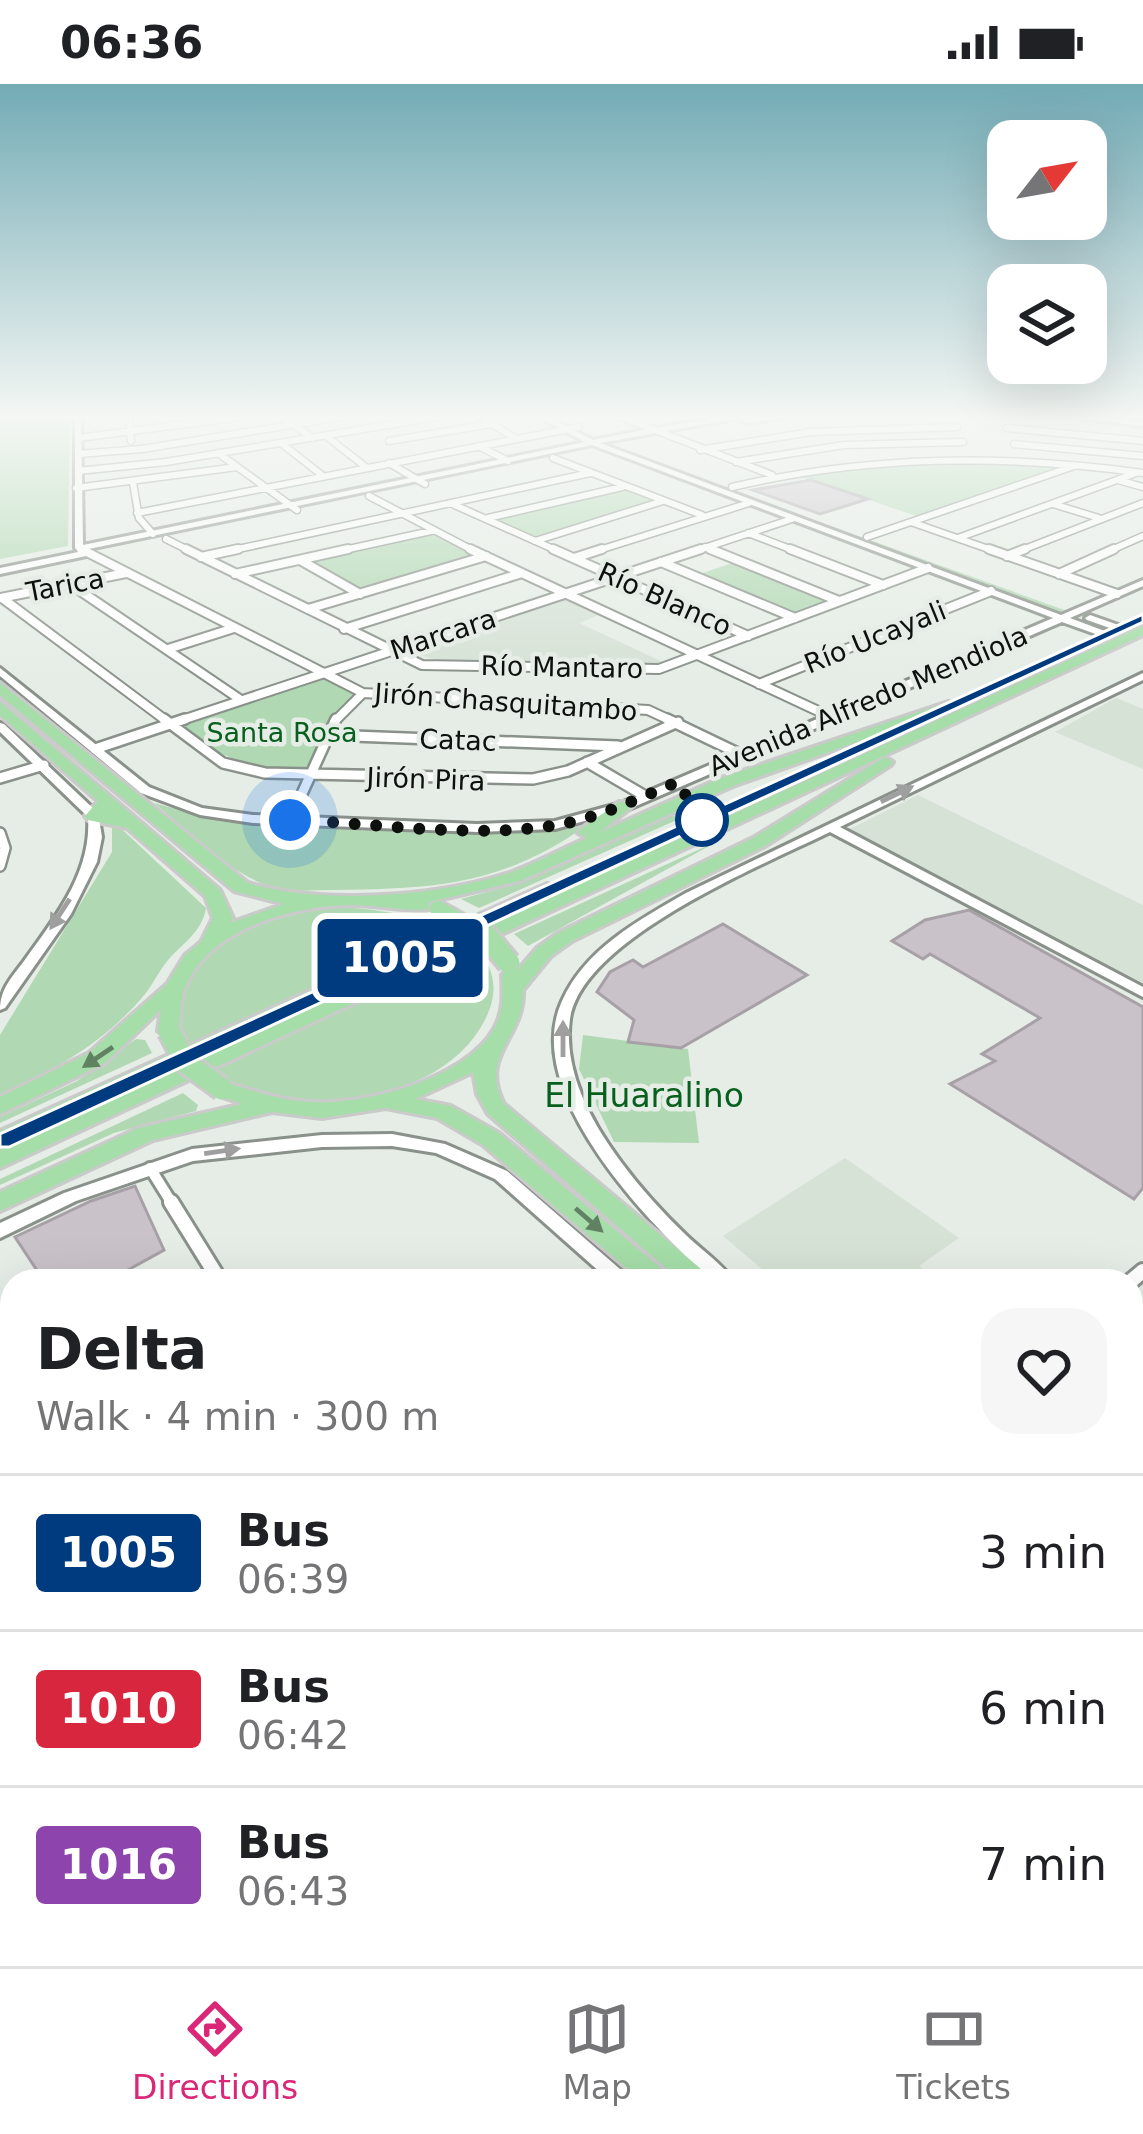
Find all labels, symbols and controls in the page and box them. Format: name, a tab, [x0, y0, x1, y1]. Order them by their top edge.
text: 06:36	[60, 16, 203, 69]
north arrow	[987, 120, 1107, 240]
map controls	[987, 120, 1107, 384]
button: layers	[987, 264, 1107, 384]
street label: Río Blanco	[594, 556, 736, 642]
street label: Tarica	[23, 562, 107, 608]
street label: Río Ucayali	[800, 595, 950, 679]
street label: Marcara	[386, 602, 500, 666]
street label: Avenida Alfredo Mendiola	[704, 620, 1032, 782]
street label: Río Mantaro	[480, 650, 644, 684]
street label: Jirón Chasquitambo	[371, 677, 639, 727]
park label: Santa Rosa	[206, 717, 358, 748]
street label: Catac	[419, 723, 497, 757]
street label: Jirón Pira	[364, 761, 486, 797]
one-way arrow	[880, 785, 914, 805]
your location	[260, 790, 320, 850]
unlabelled marker	[677, 795, 727, 845]
one-way arrow	[49, 898, 71, 930]
line badge: 1005	[316, 919, 484, 997]
text: 1005	[342, 933, 458, 982]
one-way arrow	[553, 1019, 573, 1057]
one-way arrow	[82, 1045, 115, 1067]
park label: El Huaralino	[544, 1076, 744, 1115]
one-way arrow	[203, 1141, 241, 1160]
one-way arrow	[573, 1206, 603, 1232]
button: heart	[981, 1308, 1107, 1434]
text: Delta	[36, 1316, 207, 1382]
text: Walk · 4 min · 300 m	[36, 1394, 439, 1439]
text: Bus	[237, 1504, 330, 1557]
text: 3 min	[979, 1526, 1107, 1579]
text: 1005	[60, 1528, 177, 1577]
text: 06:39	[237, 1557, 349, 1602]
text: Bus	[237, 1660, 330, 1713]
text: 6 min	[979, 1682, 1107, 1735]
text: 1010	[60, 1684, 177, 1733]
text: 06:42	[237, 1713, 349, 1758]
text: Bus	[237, 1816, 330, 1869]
text: 7 min	[979, 1838, 1107, 1891]
text: 1016	[60, 1840, 177, 1889]
text: 06:43	[237, 1869, 349, 1914]
tab: Directions	[132, 1996, 298, 2107]
tab: Map	[562, 1996, 632, 2107]
tab: Tickets	[896, 1996, 1011, 2107]

